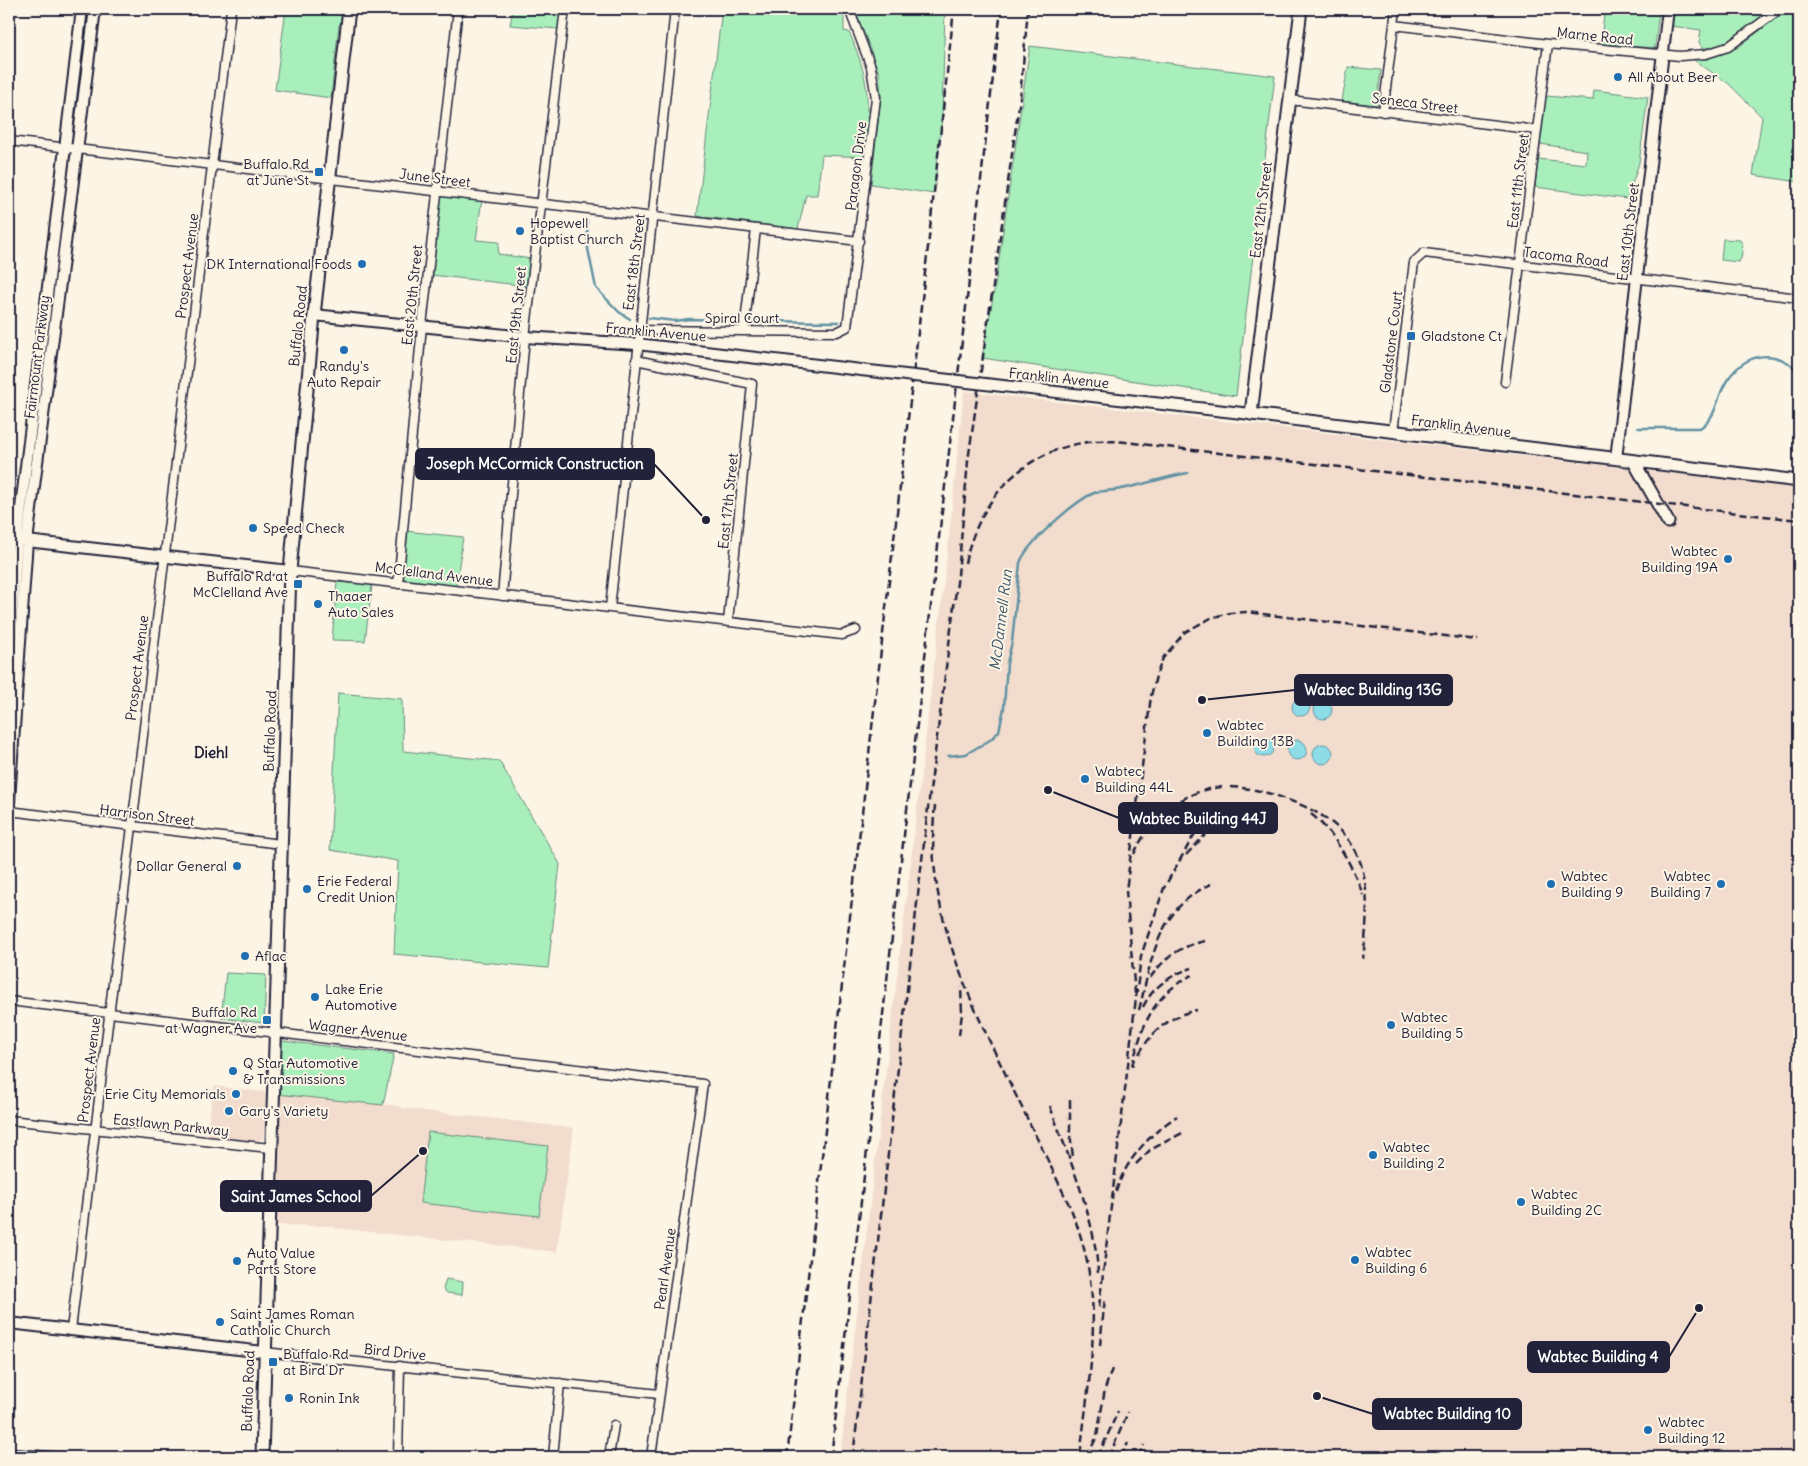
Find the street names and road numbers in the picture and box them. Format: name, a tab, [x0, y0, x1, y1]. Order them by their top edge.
street label: Marne Road	[1556, 23, 1634, 49]
street label: Seneca Street	[1371, 89, 1459, 117]
street label: Paragon Drive	[842, 120, 870, 212]
street label: East 11th Street	[1503, 132, 1533, 229]
street label: East 12th Street	[1246, 160, 1276, 259]
street label: June Street	[398, 165, 472, 191]
street label: East 10th Street	[1613, 182, 1643, 282]
street label: Prospect Avenue	[172, 212, 202, 320]
street label: East 18th Street	[619, 212, 649, 312]
street label: Tacoma Road	[1522, 243, 1610, 271]
street label: East 20th Street	[398, 244, 426, 346]
street label: East 19th Street	[502, 265, 530, 364]
street label: Buffalo Road	[285, 285, 311, 367]
street label: Gladstone Court	[1376, 290, 1406, 394]
street label: Fairmount Parkway	[20, 294, 54, 420]
street label: Spiral Court	[705, 309, 780, 327]
street label: Franklin Avenue	[605, 319, 707, 345]
street label: Franklin Avenue	[1008, 364, 1110, 392]
street label: Franklin Avenue	[1410, 411, 1512, 441]
street label: East 17th Street	[714, 452, 742, 550]
street label: McClelland Avenue	[374, 558, 494, 590]
street label: Prospect Avenue	[122, 614, 152, 722]
street label: Buffalo Road	[260, 690, 280, 772]
street label: Harrison Street	[98, 800, 196, 830]
street label: Wagner Avenue	[307, 1015, 409, 1045]
street label: Prospect Avenue	[74, 1016, 104, 1124]
street label: Eastlawn Parkway	[112, 1110, 230, 1140]
street label: Pearl Avenue	[650, 1227, 680, 1311]
street label: Bird Drive	[363, 1340, 427, 1364]
street label: Buffalo Road	[238, 1350, 258, 1432]

